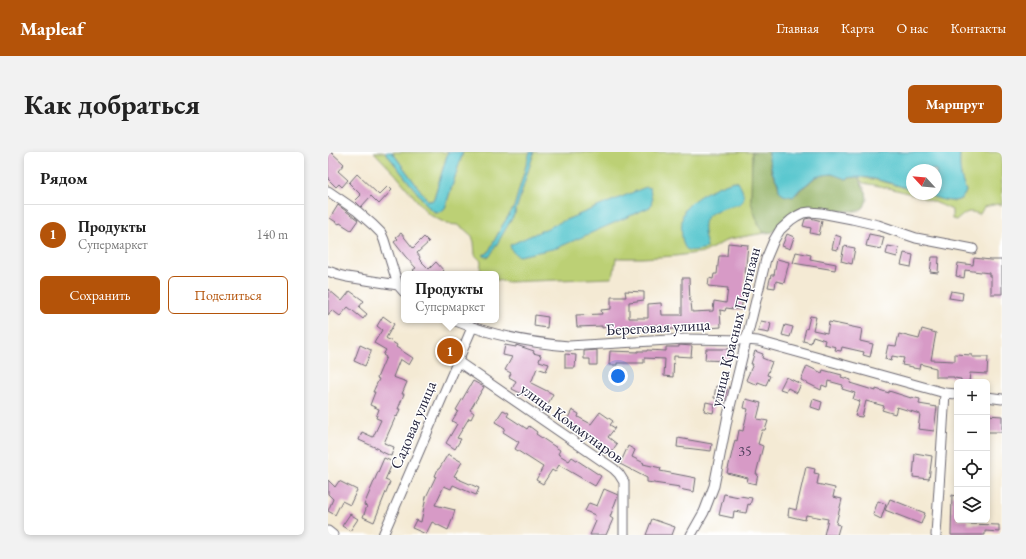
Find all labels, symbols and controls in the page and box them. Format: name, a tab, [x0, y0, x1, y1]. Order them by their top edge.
text: Mapleaf	[20, 16, 84, 41]
text: Главная	[776, 19, 819, 37]
text: Карта	[841, 19, 874, 37]
text: О нас	[896, 19, 928, 37]
text: Контакты	[950, 19, 1006, 37]
button: Маршрут	[908, 85, 1002, 123]
text: Как добраться	[24, 86, 200, 122]
north arrow	[906, 164, 942, 200]
text: Рядом	[40, 167, 88, 189]
text: Продукты	[78, 217, 146, 236]
text: 1	[50, 226, 56, 243]
text: 140 m	[257, 226, 288, 243]
text: Супермаркет	[78, 236, 148, 253]
street label: улица Красных Партизан	[705, 245, 765, 409]
popup	[401, 271, 499, 323]
button: Сохранить	[40, 276, 160, 314]
button: Поделиться	[168, 276, 288, 314]
text: Продукты	[415, 279, 483, 298]
text: Супермаркет	[415, 298, 485, 315]
street label: Береговая улица	[605, 314, 711, 340]
pin: 1	[437, 336, 463, 366]
your location	[608, 366, 628, 386]
street label: Садовая улица	[385, 377, 441, 472]
street label: улица Коммунаров	[516, 378, 628, 468]
map controls	[954, 379, 990, 523]
button: +	[954, 379, 990, 415]
button: −	[954, 415, 990, 451]
house number: 35	[738, 442, 752, 460]
button: locate	[954, 451, 990, 487]
button: layers	[954, 487, 990, 523]

